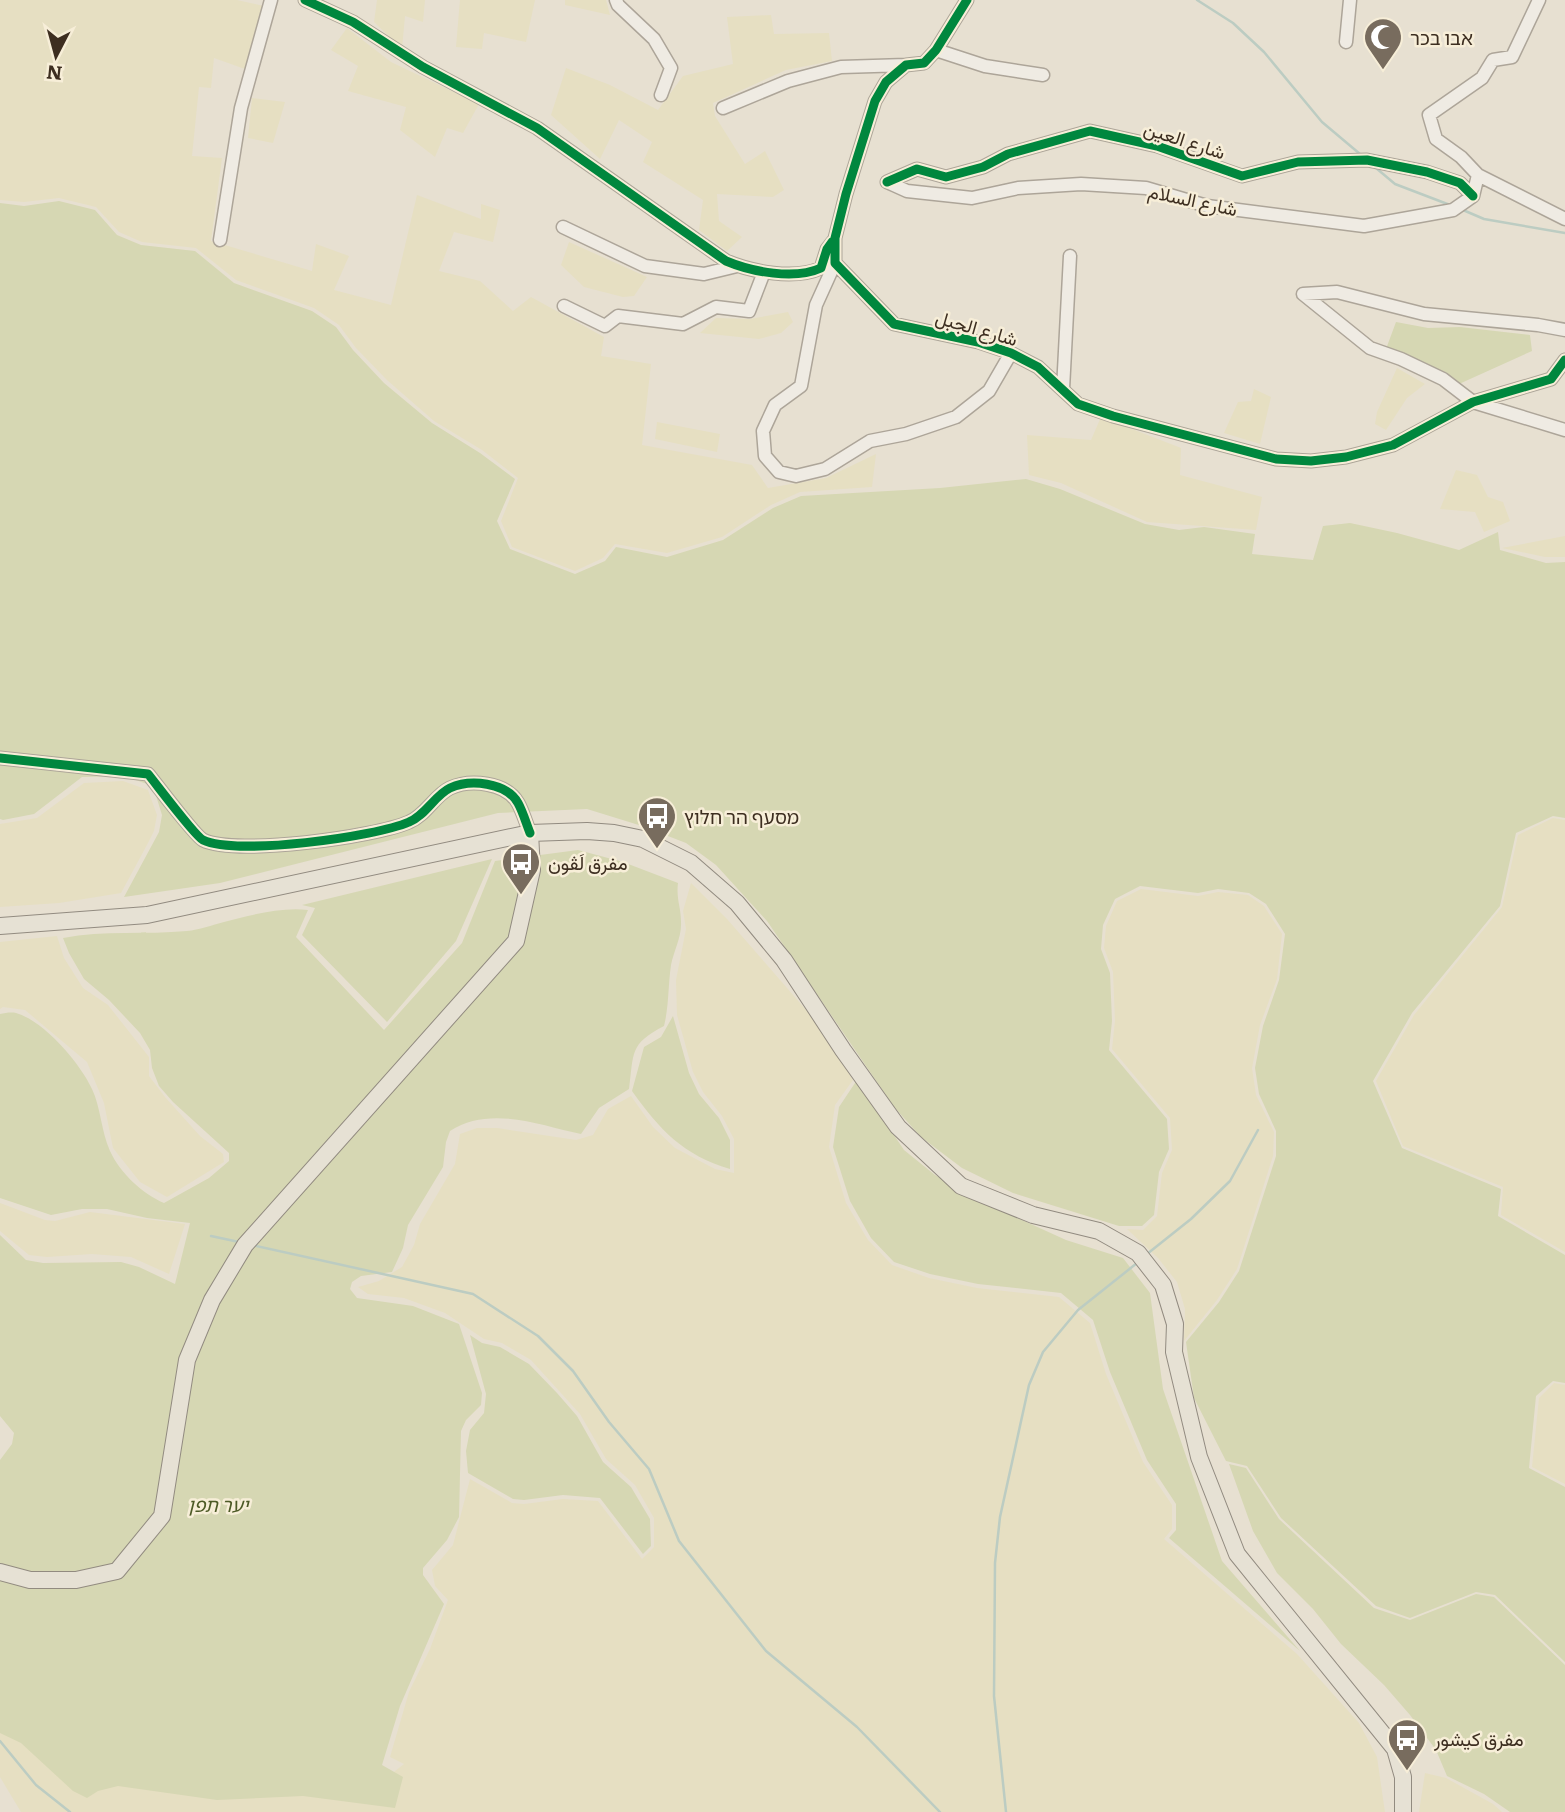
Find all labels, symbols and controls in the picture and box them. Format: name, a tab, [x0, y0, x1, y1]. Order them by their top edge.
mosque icon: אבו בכר	[1362, 16, 1404, 71]
north arrow	[21, 21, 91, 91]
place label: אבו בכר	[1410, 23, 1473, 51]
text: N	[45, 59, 64, 89]
street label: شارع العين	[1141, 113, 1229, 165]
street label: شارع السلام	[1146, 176, 1240, 222]
street label: شارع الجبل	[933, 302, 1021, 352]
bus stop icon: מסעף הר חלוץ	[636, 795, 678, 850]
place label: מסעף הר חלוץ	[684, 802, 799, 830]
bus stop icon: مفرق لَڤون	[500, 841, 542, 896]
place label: مفرق لَڤون	[548, 848, 628, 876]
park label: יער תפן	[188, 1490, 251, 1518]
bus stop icon: مفرق كيشور	[1386, 1717, 1428, 1772]
place label: مفرق كيشور	[1433, 1724, 1524, 1752]

